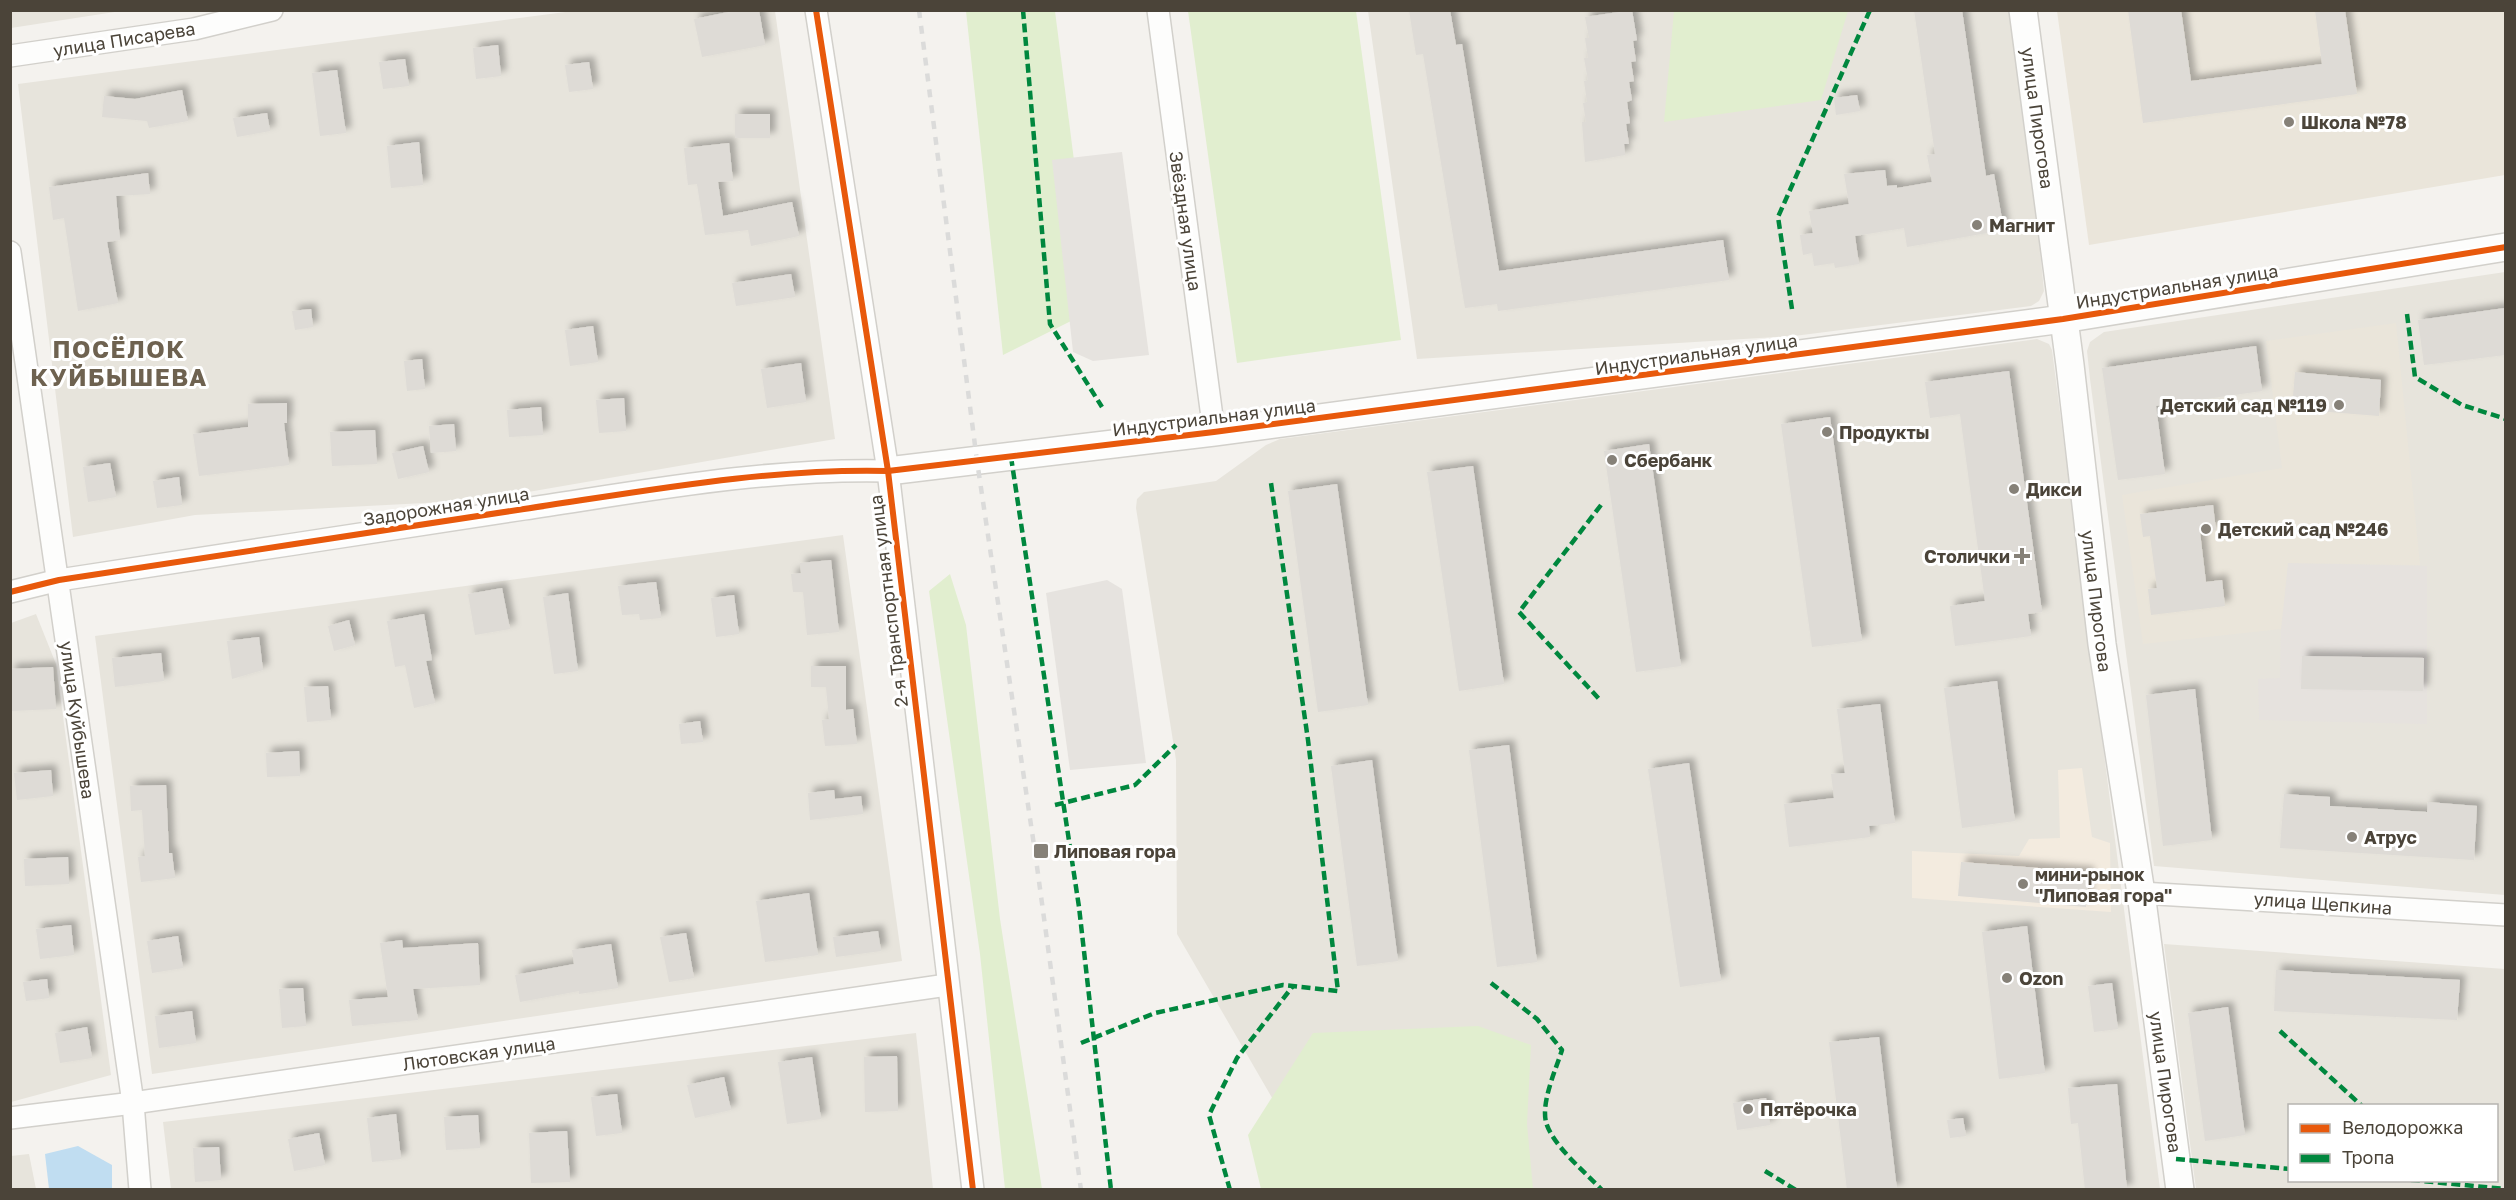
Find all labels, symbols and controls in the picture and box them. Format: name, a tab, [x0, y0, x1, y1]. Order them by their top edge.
street label: улица Писарева	[51, 17, 197, 61]
street label: улица Пирогова	[2017, 46, 2059, 190]
place label: Школа №78	[2301, 111, 2407, 133]
marker: Школа №78	[2282, 115, 2296, 129]
street label: Звёздная улица	[1165, 150, 1207, 292]
place label: Магнит	[1989, 214, 2055, 236]
marker: Магнит	[1970, 218, 1984, 232]
street label: Индустриальная улица	[2074, 259, 2280, 313]
street label: Индустриальная улица	[1593, 329, 1799, 379]
district label: ПОСЁЛОК КУЙБЫШЕВА	[30, 334, 208, 391]
street label: Индустриальная улица	[1111, 394, 1317, 440]
place label: Детский сад №119	[2160, 394, 2327, 416]
marker: Детский сад №119	[2332, 398, 2346, 412]
place label: Продукты	[1839, 421, 1930, 443]
marker: Продукты	[1820, 425, 1834, 439]
place label: Сбербанк	[1624, 449, 1713, 471]
marker: Сбербанк	[1605, 453, 1619, 467]
place label: Дикси	[2026, 478, 2082, 500]
street label: Задорожная улица	[361, 482, 531, 530]
marker: Дикси	[2007, 482, 2021, 496]
street label: 2-я Транспортная улица	[864, 494, 912, 708]
place label: Детский сад №246	[2218, 518, 2389, 540]
marker: Детский сад №246	[2199, 522, 2213, 536]
street label: улица Пирогова	[2077, 529, 2117, 673]
place label: Столички	[1924, 545, 2010, 567]
marker: Столички	[2015, 549, 2029, 563]
street label: улица Куйбышева	[56, 640, 100, 800]
place label: Атрус	[2364, 826, 2417, 848]
marker: Атрус	[2345, 830, 2359, 844]
place label: Липовая гора	[1054, 840, 1176, 862]
marker: Липовая гора	[1032, 842, 1050, 860]
place label: мини-рынок "Липовая гора"	[2035, 863, 2172, 906]
marker: мини-рынок "Липовая гора"	[2016, 877, 2030, 891]
street label: улица Щепкина	[2253, 887, 2393, 919]
place label: Ozon	[2019, 967, 2064, 989]
marker: Ozon	[2000, 971, 2014, 985]
street label: улица Пирогова	[2145, 1010, 2187, 1154]
street label: Лютовская улица	[401, 1031, 557, 1075]
place label: Пятёрочка	[1760, 1098, 1857, 1120]
marker: Пятёрочка	[1741, 1102, 1755, 1116]
legend	[2288, 1104, 2498, 1182]
text: Велодорожка	[2342, 1116, 2463, 1138]
text: Тропа	[2342, 1146, 2394, 1168]

